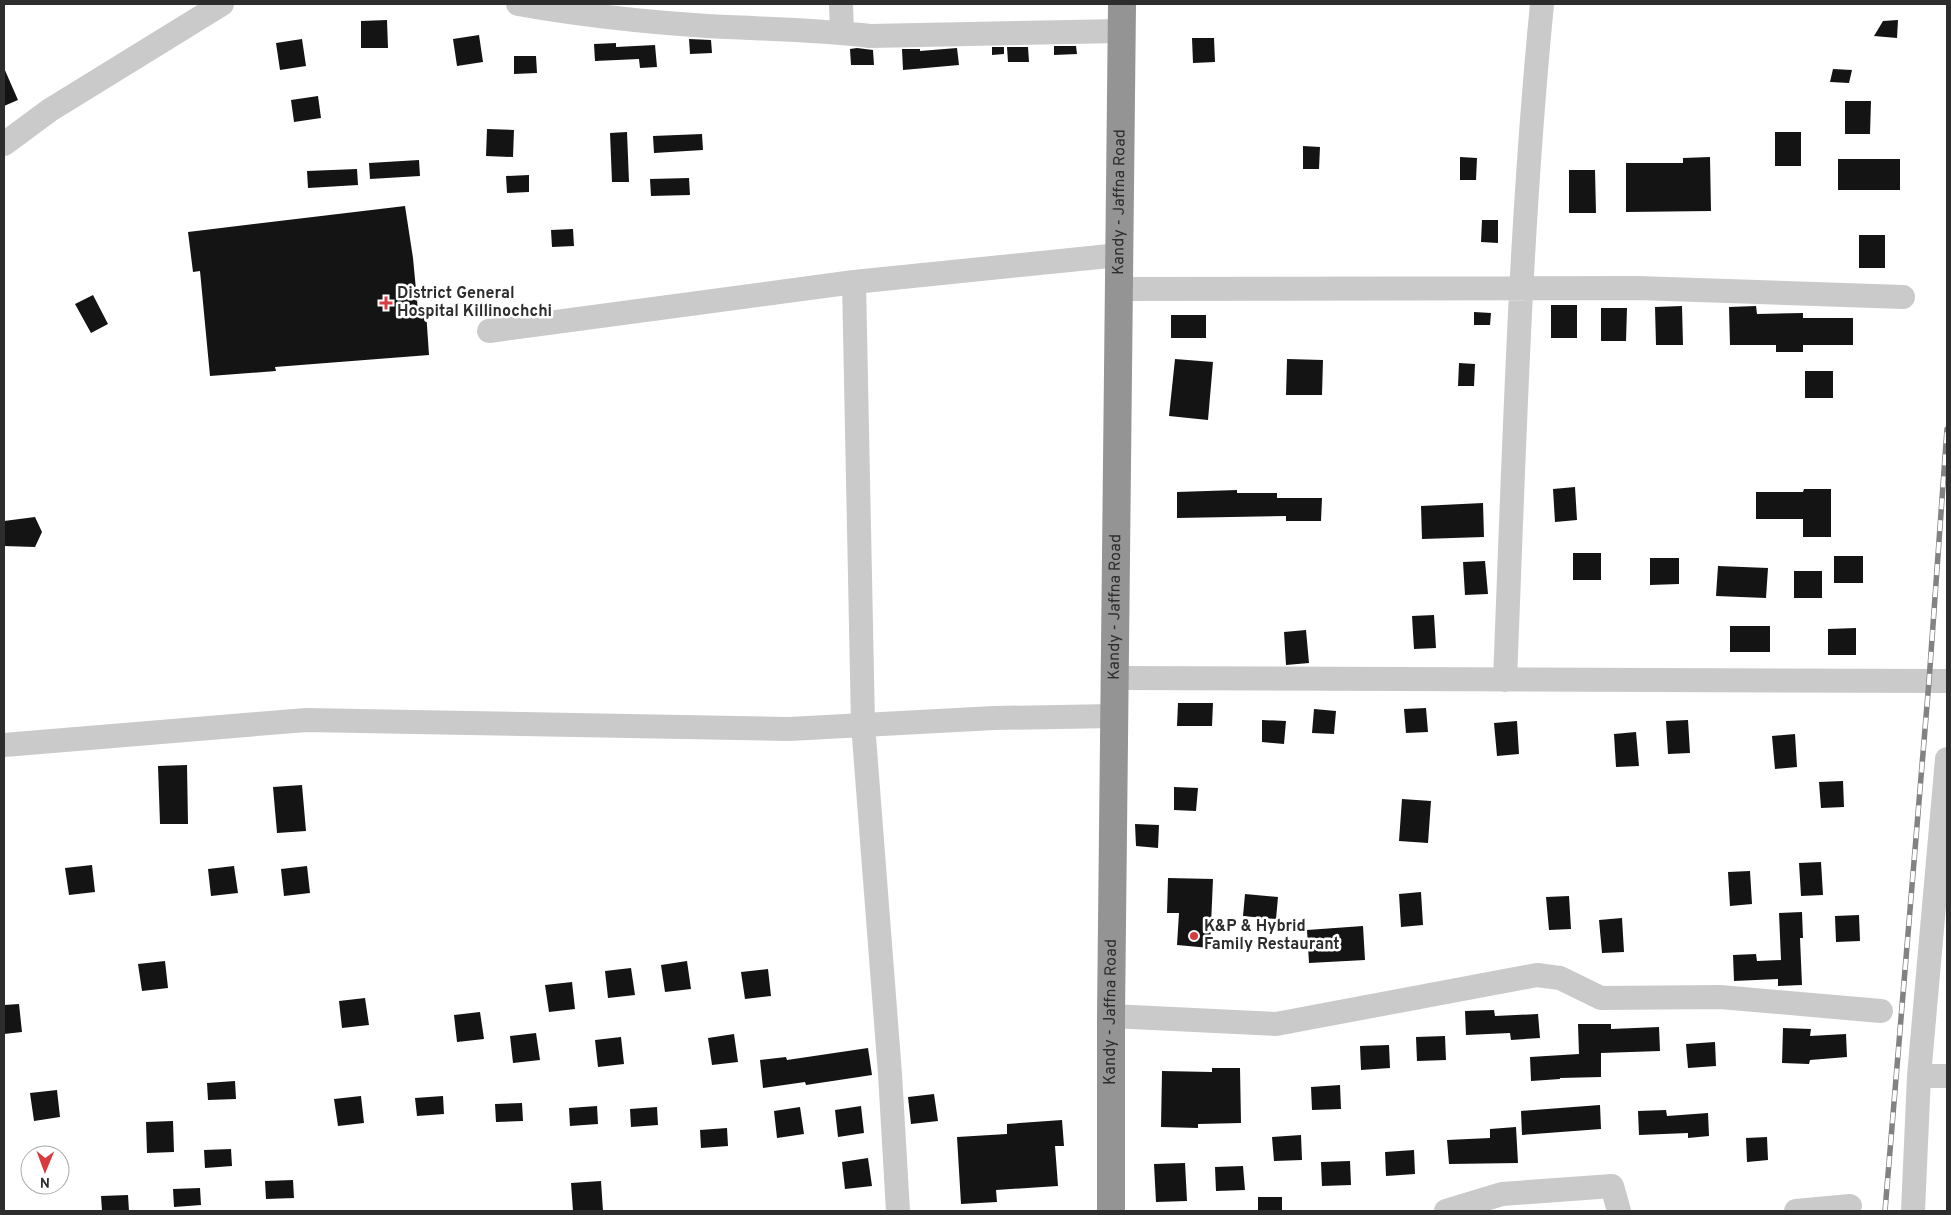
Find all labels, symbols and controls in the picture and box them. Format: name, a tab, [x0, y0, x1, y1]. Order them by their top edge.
street label: Kandy - Jaffna Road	[1109, 129, 1131, 275]
place label: District General Hospital Killinochchi	[397, 284, 552, 322]
marker: District General Hospital Killinochchi	[379, 296, 393, 310]
street label: Kandy - Jaffna Road	[1105, 534, 1126, 680]
place label: K&P & Hybrid Family Restaurant	[1204, 917, 1340, 955]
marker: K&P & Hybrid Family Restaurant	[1188, 930, 1200, 942]
street label: Kandy - Jaffna Road	[1101, 939, 1122, 1085]
north arrow	[20, 1145, 70, 1195]
text: N	[40, 1173, 50, 1190]

